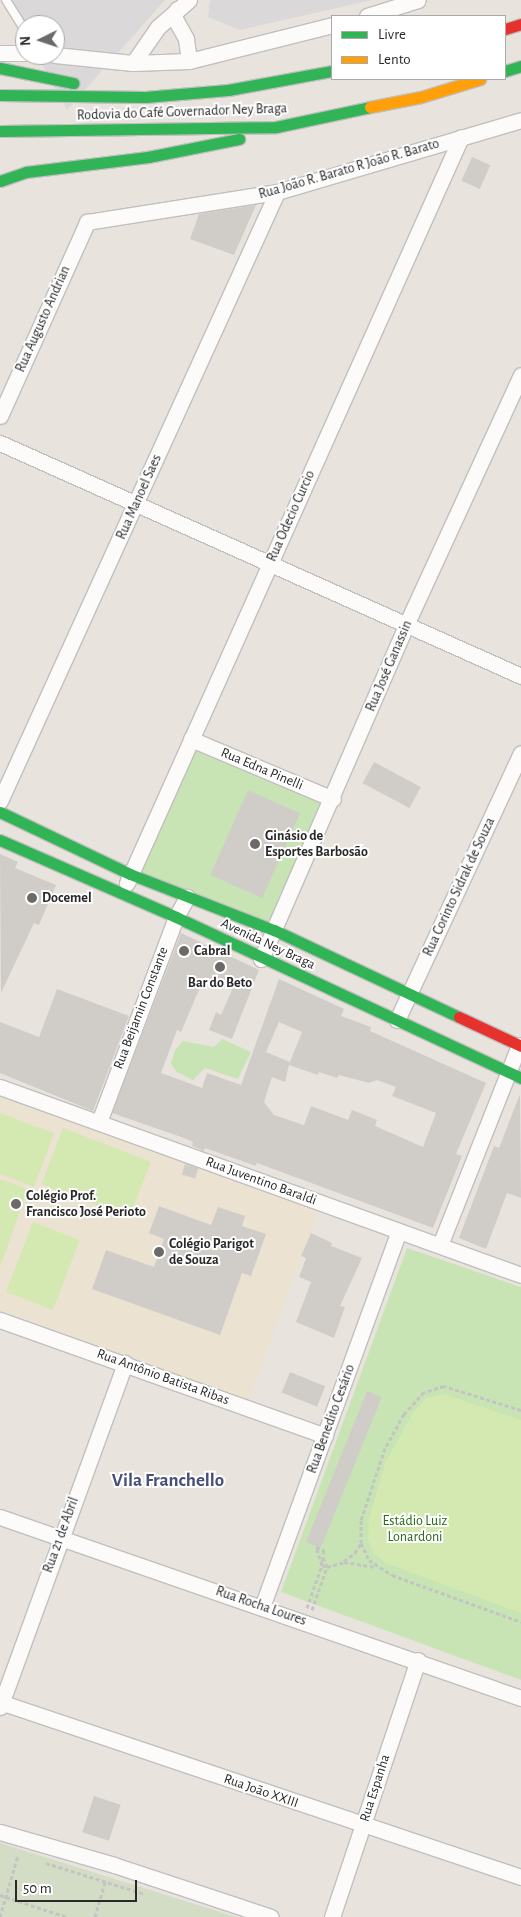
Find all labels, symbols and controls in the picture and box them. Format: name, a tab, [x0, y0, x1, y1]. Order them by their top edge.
north arrow	[15, 15, 65, 65]
legend	[331, 15, 506, 80]
text: Livre	[378, 27, 406, 42]
text: N	[19, 36, 33, 46]
text: Lento	[378, 52, 411, 67]
street label: Rodovia do Café Governador Ney Braga	[77, 100, 287, 124]
street label: Rua João R. Barato R João R. Barato	[257, 135, 441, 203]
street label: Rua Augusto Andrian	[12, 263, 74, 375]
street label: Rua Manoel Saes	[113, 452, 165, 542]
street label: Rua Odecio Curcio	[263, 468, 319, 564]
street label: Rua José Ganassin	[362, 618, 416, 714]
street label: Rua Edna Pinelli	[218, 744, 306, 794]
street label: Rua Corinto Sidrak de Souza	[419, 815, 499, 959]
place label: Ginásio de Esportes Barbosão	[265, 828, 368, 860]
marker: Ginásio de Esportes Barbosão	[249, 838, 261, 850]
place label: Docemel	[42, 890, 92, 906]
marker: Docemel	[26, 892, 38, 904]
street label: Avenida Ney Braga	[218, 915, 318, 973]
place label: Cabral	[194, 943, 230, 959]
street label: Rua Beijamin Constante	[110, 944, 172, 1072]
marker: Cabral	[178, 945, 190, 957]
marker: Bar do Beto	[214, 961, 226, 973]
place label: Bar do Beto	[188, 975, 252, 991]
street label: Rua Juventino Baraldi	[203, 1153, 319, 1209]
place label: Colégio Prof. Francisco José Perioto	[26, 1188, 146, 1220]
marker: Colégio Prof. Francisco José Perioto	[10, 1198, 22, 1210]
place label: Colégio Parigot de Souza	[169, 1236, 254, 1268]
marker: Colégio Parigot de Souza	[153, 1246, 165, 1258]
street label: Rua Antônio Batista Ribas	[95, 1345, 231, 1409]
street label: Rua Benedito Cesário	[303, 1362, 359, 1476]
district label: Vila Franchello	[112, 1470, 224, 1492]
street label: Rua 21 de Abril	[40, 1495, 82, 1575]
park label: Estádio Luiz Lonardoni	[383, 1513, 447, 1545]
street label: Rua Rocha Loures	[214, 1583, 308, 1629]
street label: Rua Espanha	[356, 1752, 394, 1824]
street label: Rua João XXIII	[221, 1770, 301, 1812]
scale bar	[18, 1870, 140, 1902]
text: 50 m	[23, 1881, 52, 1896]

